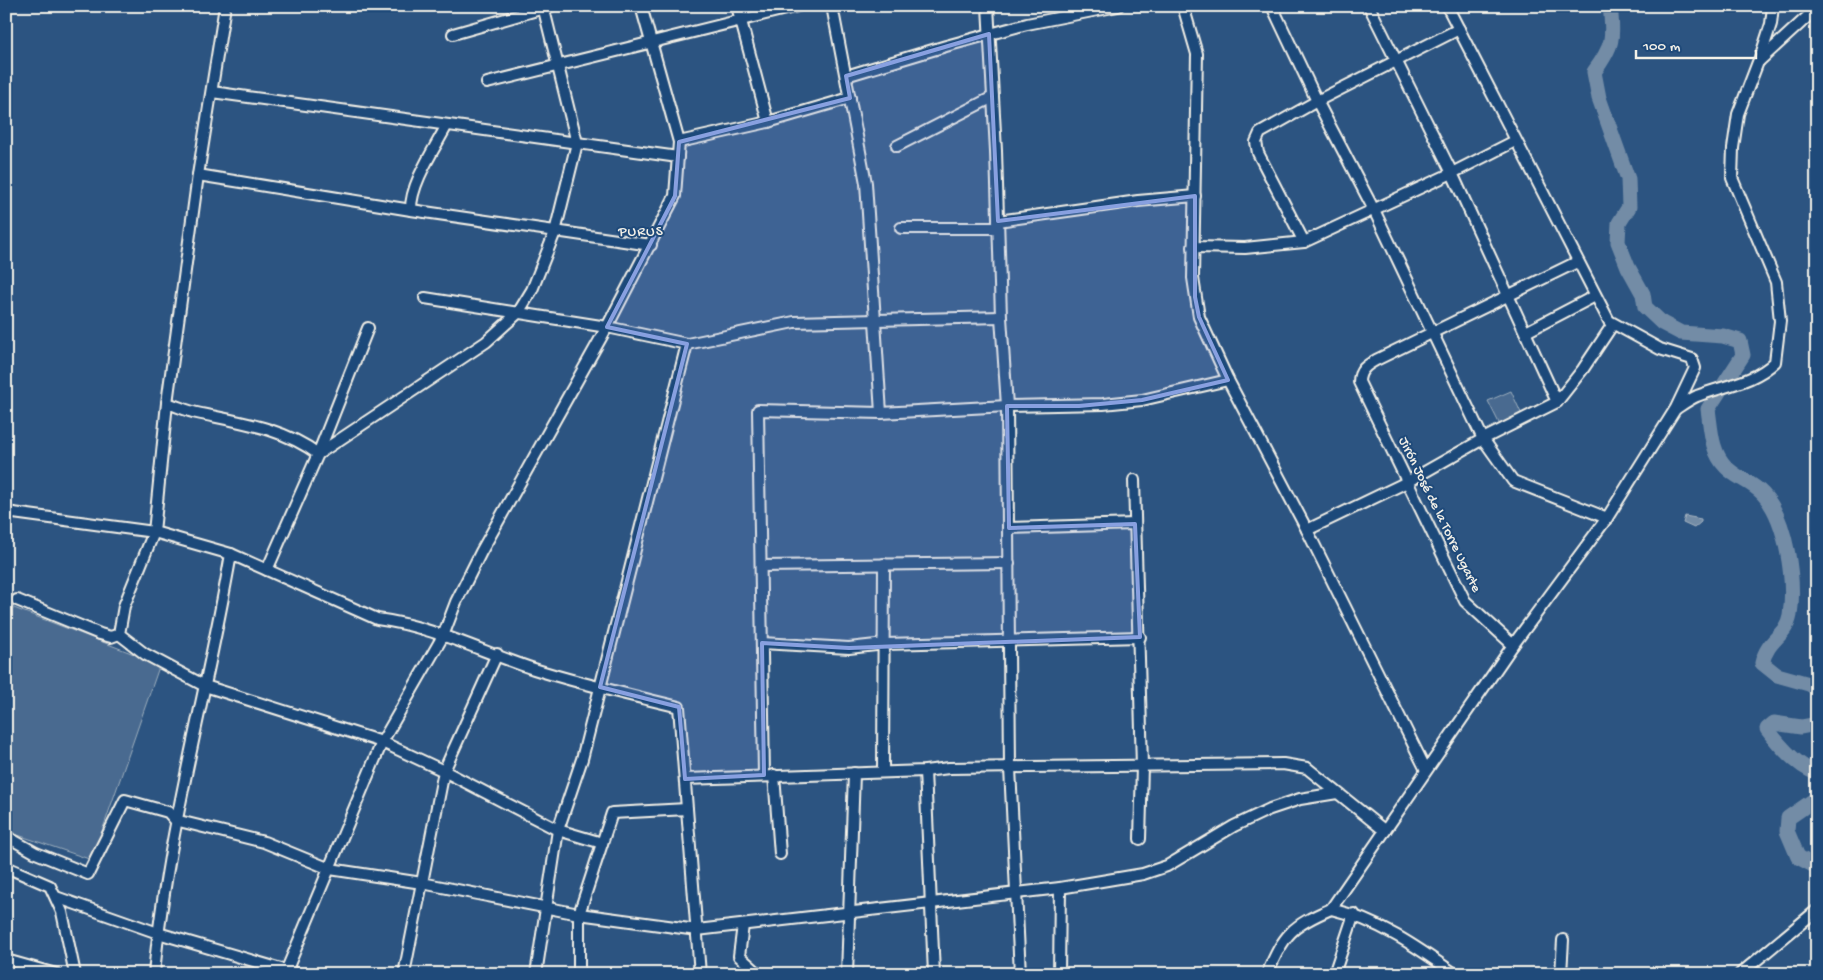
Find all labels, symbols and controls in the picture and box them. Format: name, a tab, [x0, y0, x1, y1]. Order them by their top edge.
scale bar	[1636, 28, 1756, 60]
text: 100 m	[1642, 38, 1681, 56]
district label: PURUS	[617, 223, 664, 241]
street label: Jirón José de la Torre Ugarte	[1394, 435, 1484, 596]

